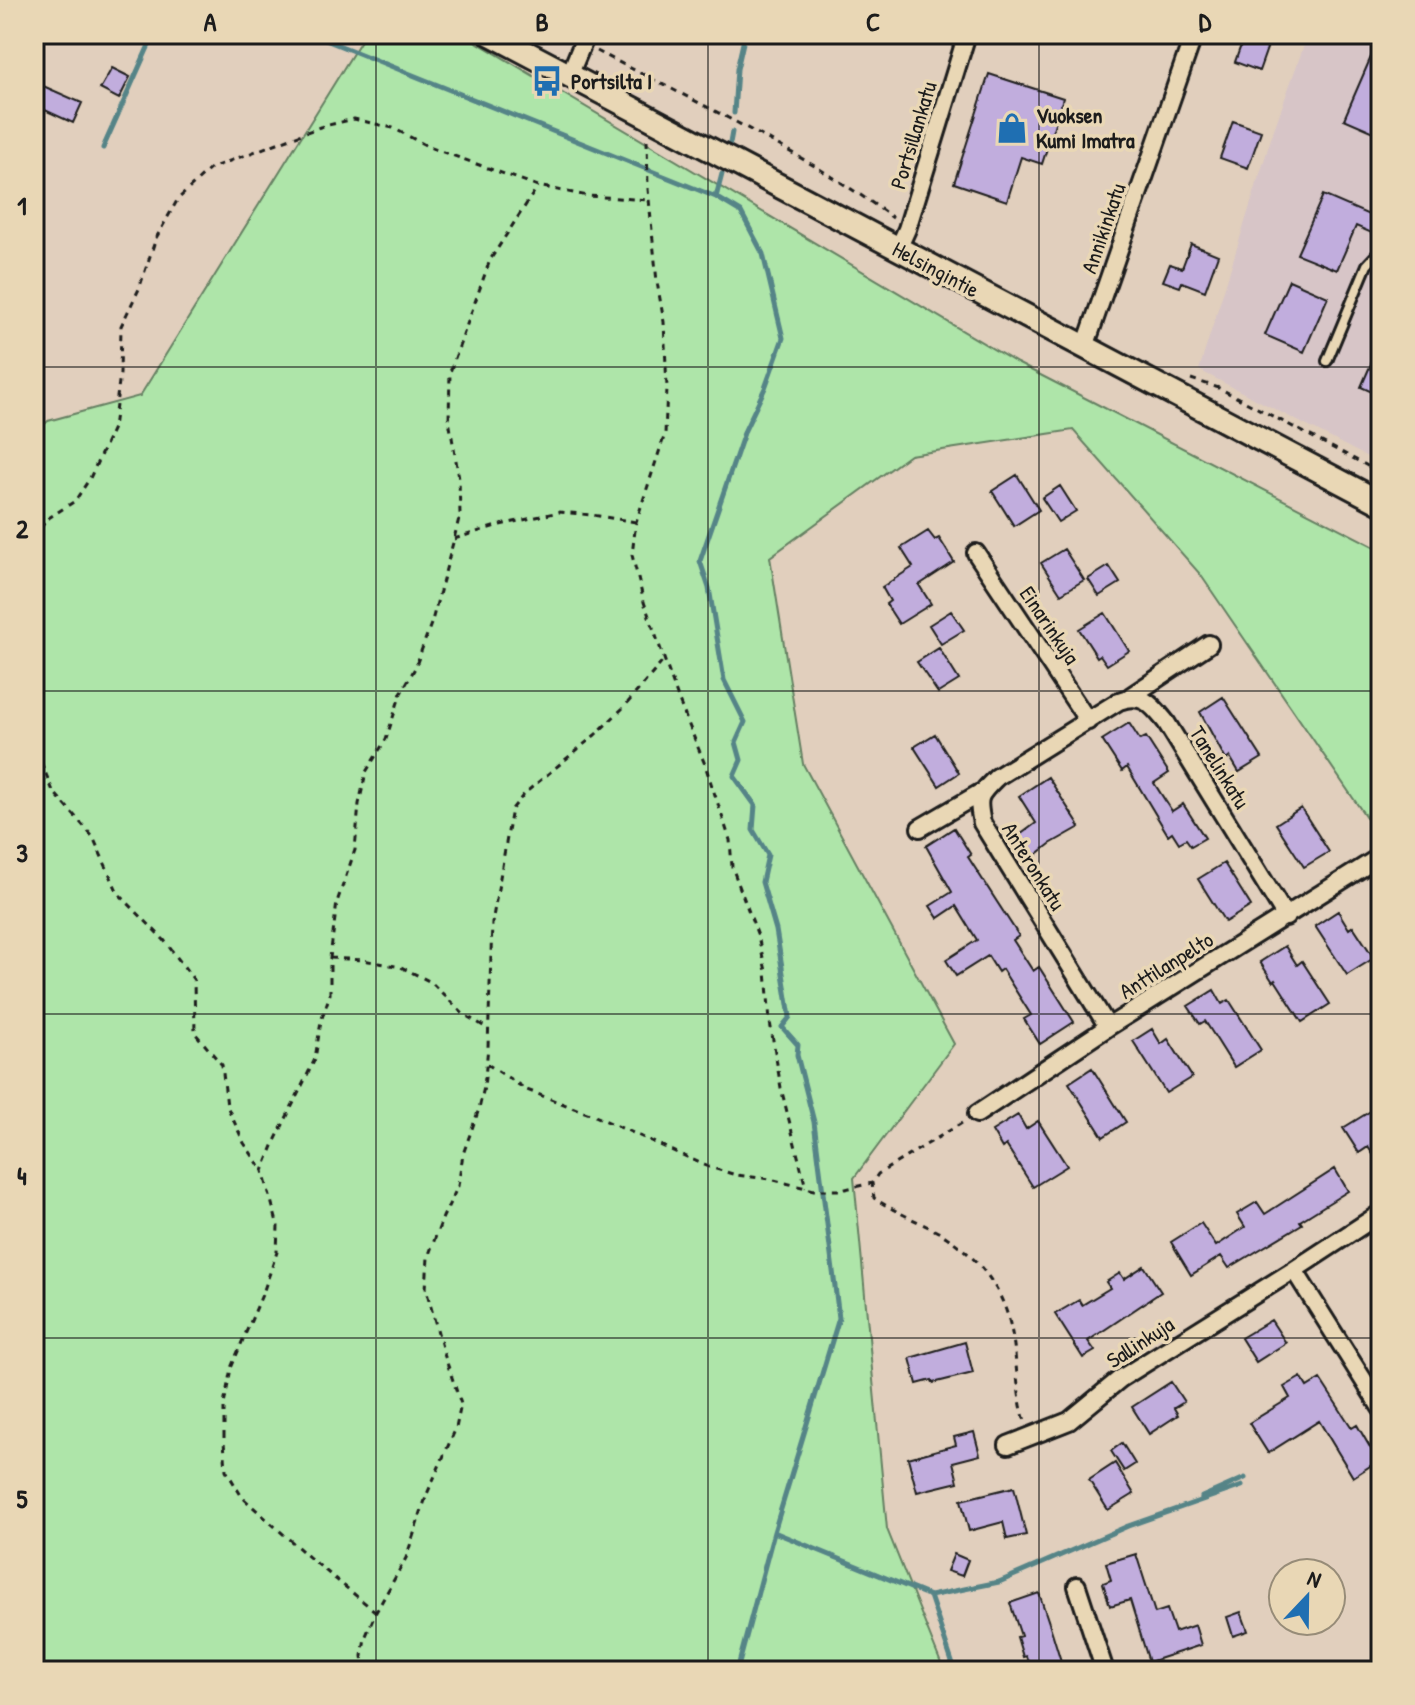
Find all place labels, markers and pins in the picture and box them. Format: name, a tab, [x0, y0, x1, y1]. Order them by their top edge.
bus stop icon: Portsilta I	[530, 64, 564, 98]
place label: Portsilta I	[571, 66, 652, 96]
place label: Vuoksen Kumi Imatra	[1036, 100, 1135, 155]
shop icon: Vuoksen Kumi Imatra	[995, 111, 1029, 145]

